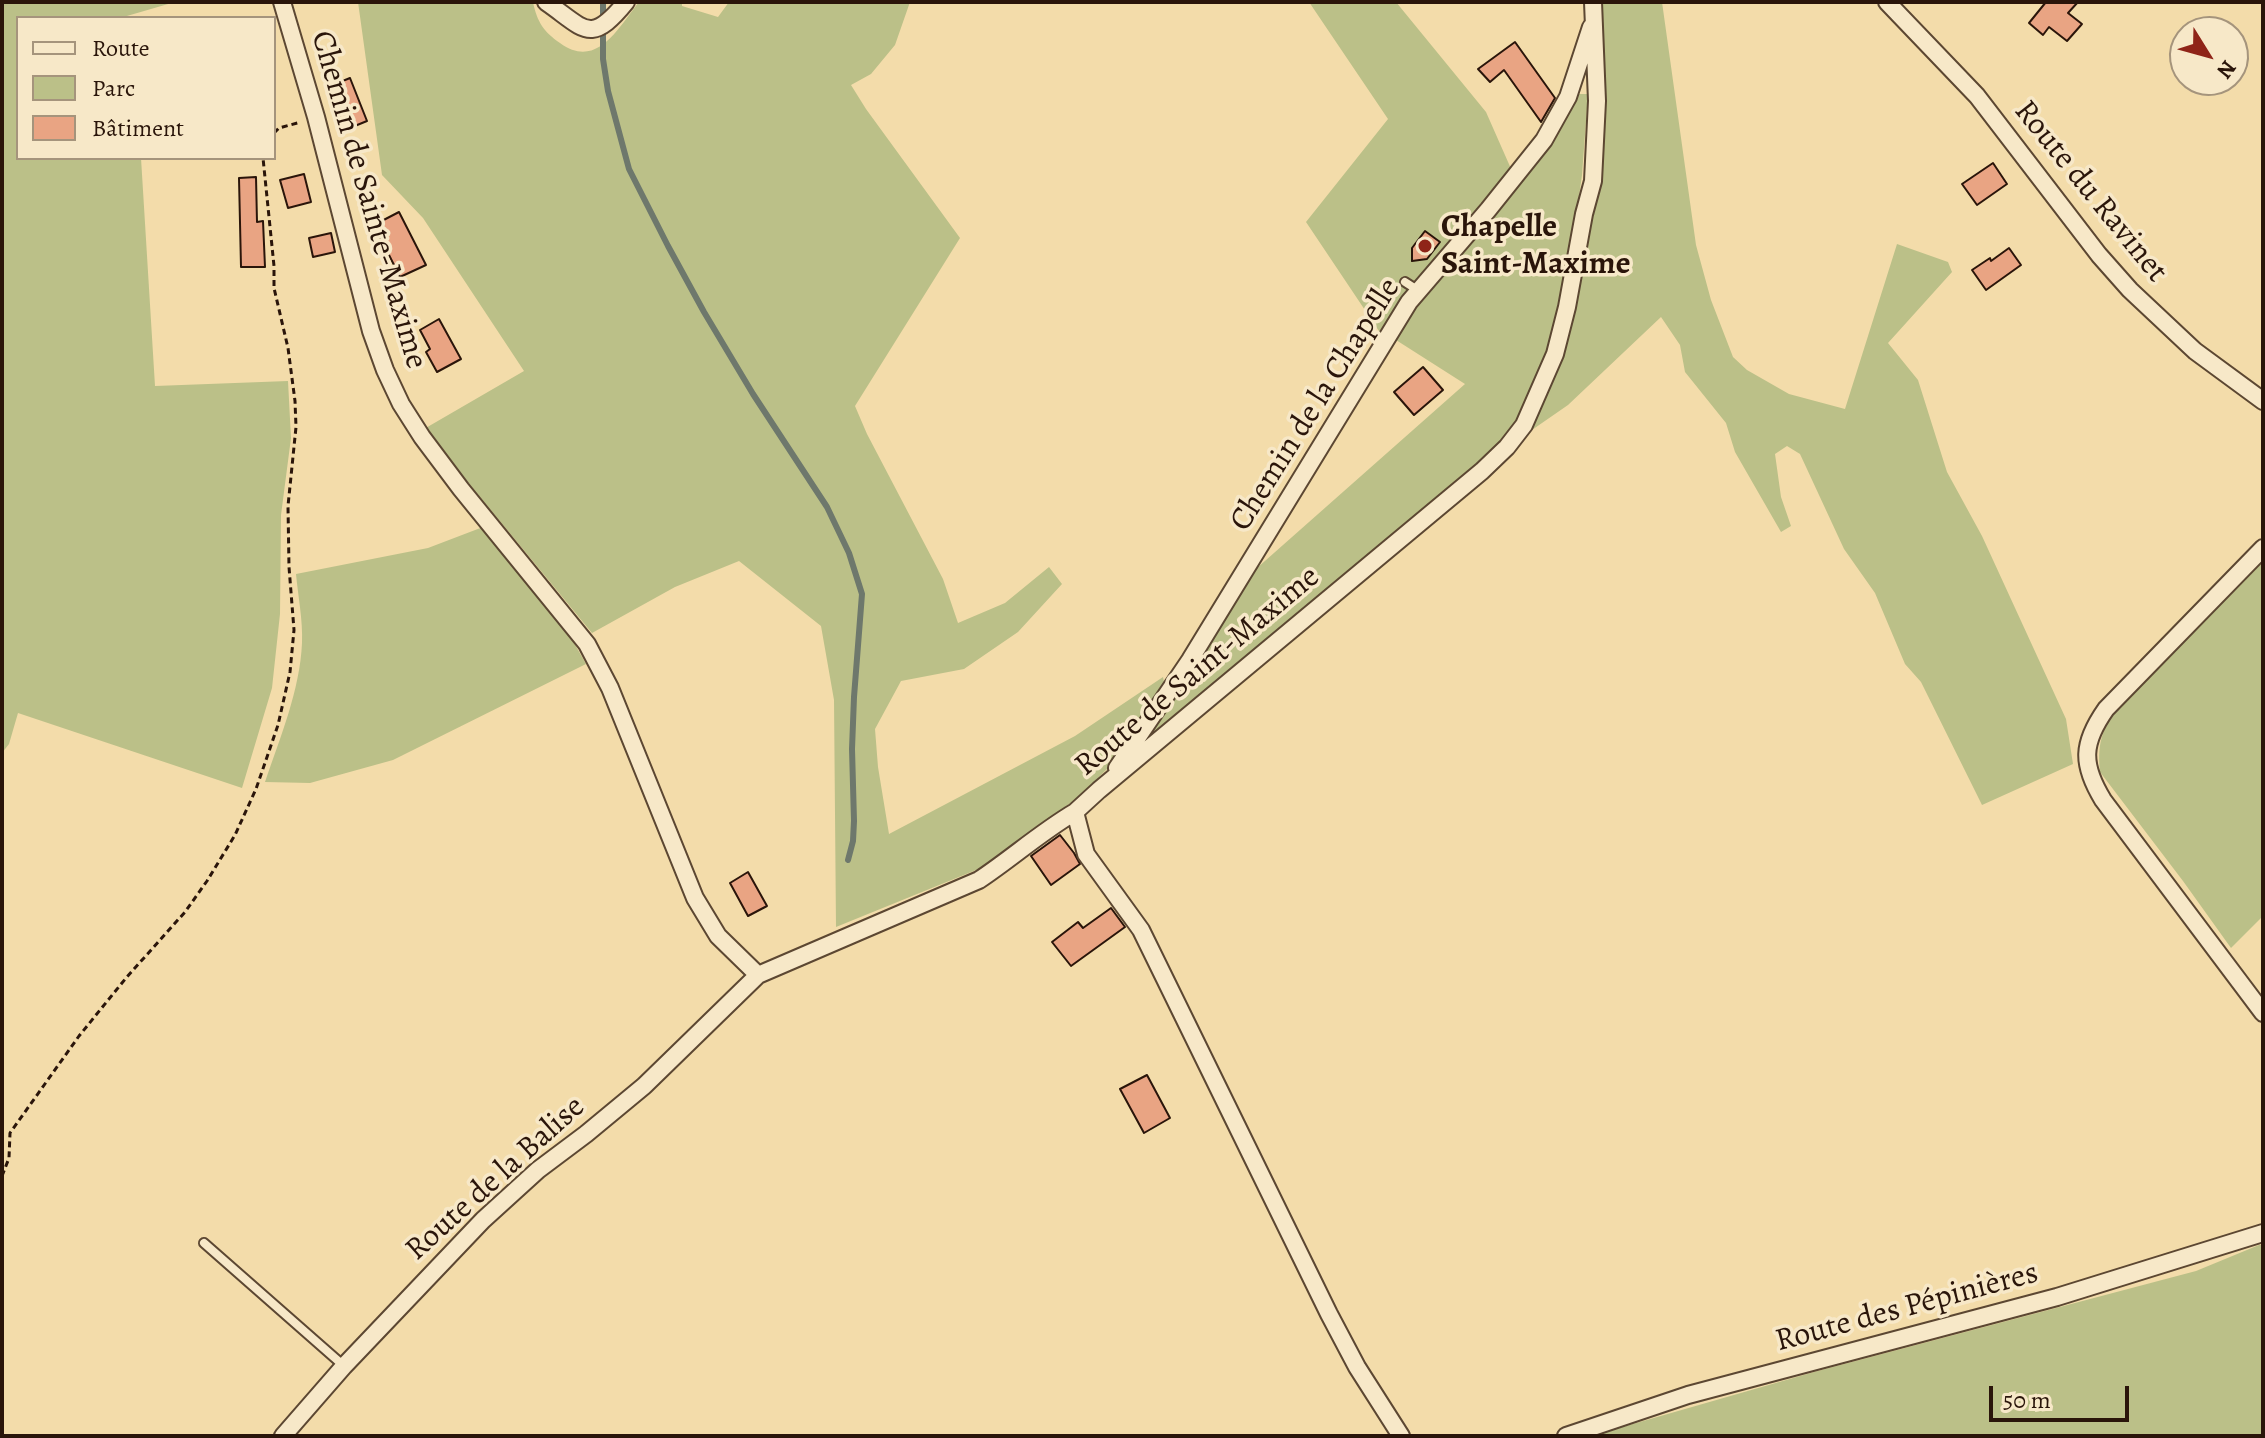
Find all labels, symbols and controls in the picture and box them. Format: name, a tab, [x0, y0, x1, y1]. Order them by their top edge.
legend	[16, 16, 276, 160]
north arrow	[2169, 16, 2249, 96]
street label: Chemin de Sainte-Maxime	[301, 27, 435, 373]
text: Route	[92, 32, 150, 64]
text: N	[2210, 54, 2243, 85]
text: Parc	[92, 72, 135, 104]
street label: Route du Ravinet	[2005, 93, 2175, 291]
text: Bâtiment	[92, 112, 184, 144]
place label: Chapelle Saint-Maxime	[1441, 209, 1630, 284]
marker: Chapelle Saint-Maxime	[1416, 237, 1434, 255]
street label: Chemin de la Chapelle	[1223, 271, 1409, 539]
street label: Route de Saint-Maxime	[1068, 559, 1328, 785]
street label: Route de la Balise	[398, 1088, 594, 1270]
street label: Route des Pépinières	[1771, 1254, 2043, 1362]
scale bar	[1993, 1370, 2133, 1420]
text: 50 m	[2003, 1384, 2051, 1416]

